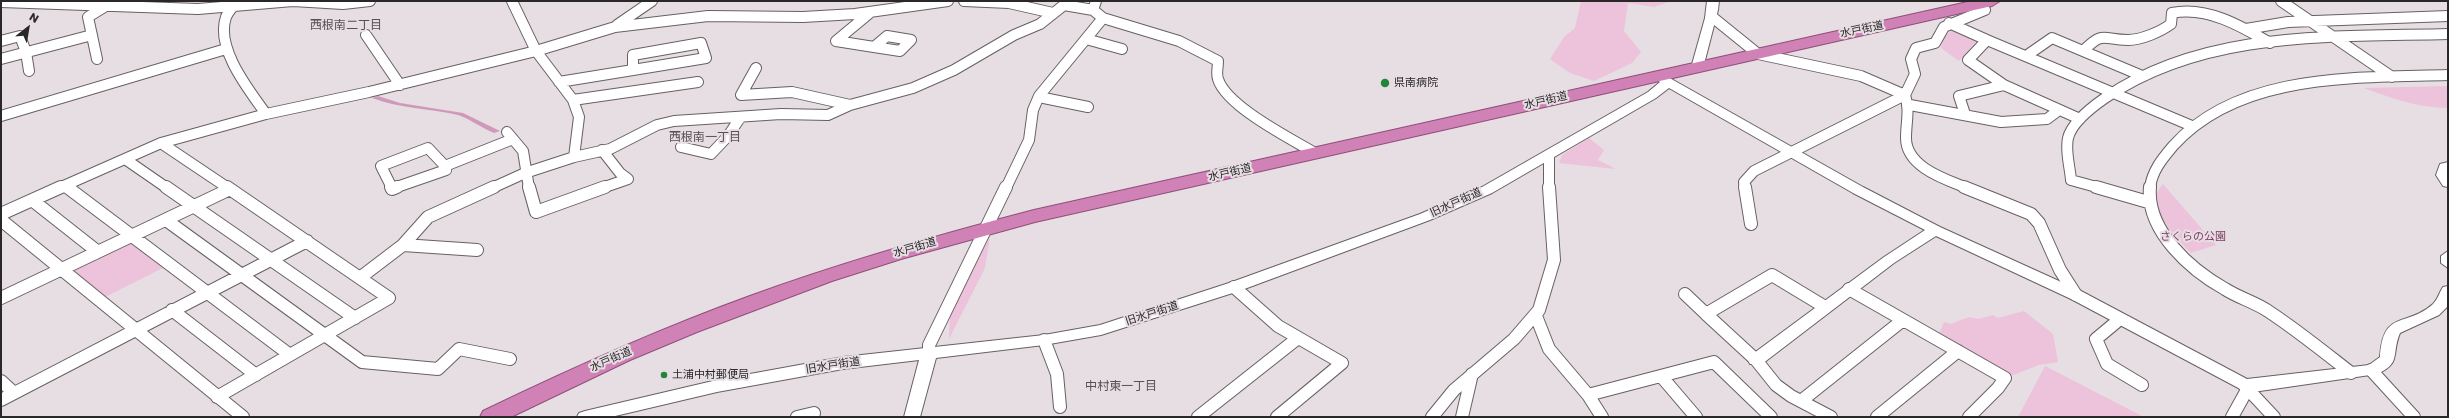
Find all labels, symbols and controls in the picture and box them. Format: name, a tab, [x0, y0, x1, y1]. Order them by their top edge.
north arrow	[8, 8, 48, 48]
text: N	[27, 9, 42, 27]
district label: 西根南二丁目	[310, 19, 382, 33]
street label: 水戸街道	[1839, 19, 1885, 41]
place label: 県南病院	[1394, 76, 1438, 90]
marker: 県南病院	[1379, 77, 1391, 89]
street label: 水戸街道	[1523, 90, 1569, 112]
district label: 西根南一丁目	[669, 131, 741, 145]
street label: 水戸街道	[1207, 162, 1253, 184]
street label: 旧水戸街道	[1428, 186, 1484, 220]
park label: さくらの公園	[2160, 230, 2226, 244]
street label: 水戸街道	[892, 236, 938, 260]
street label: 旧水戸街道	[1124, 299, 1180, 329]
street label: 水戸街道	[588, 345, 634, 375]
street label: 旧水戸街道	[805, 355, 861, 377]
place label: 土浦中村郵便局	[672, 368, 749, 382]
marker: 土浦中村郵便局	[659, 370, 669, 380]
district label: 中村東一丁目	[1085, 380, 1157, 394]

